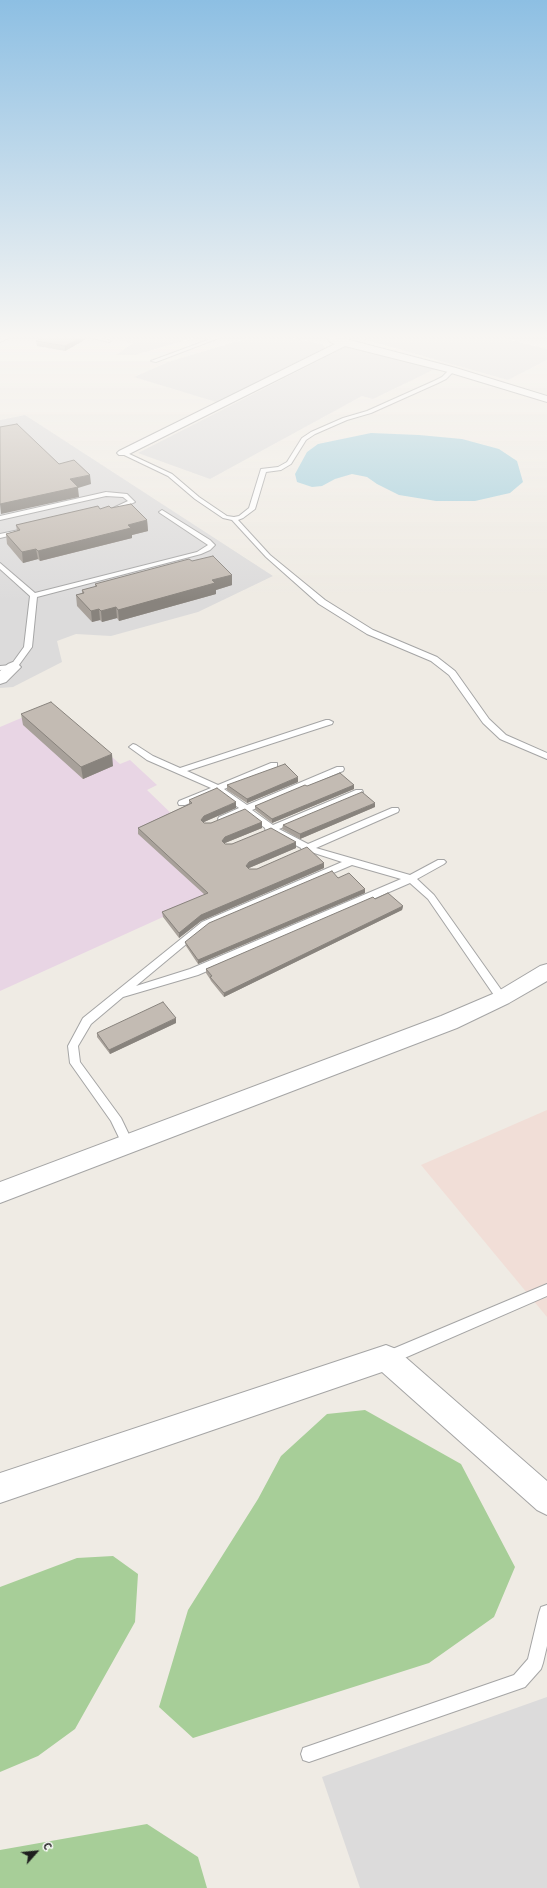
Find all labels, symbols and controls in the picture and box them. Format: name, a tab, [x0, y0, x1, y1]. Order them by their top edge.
north arrow	[16, 1832, 56, 1872]
text: С	[39, 1840, 55, 1853]

